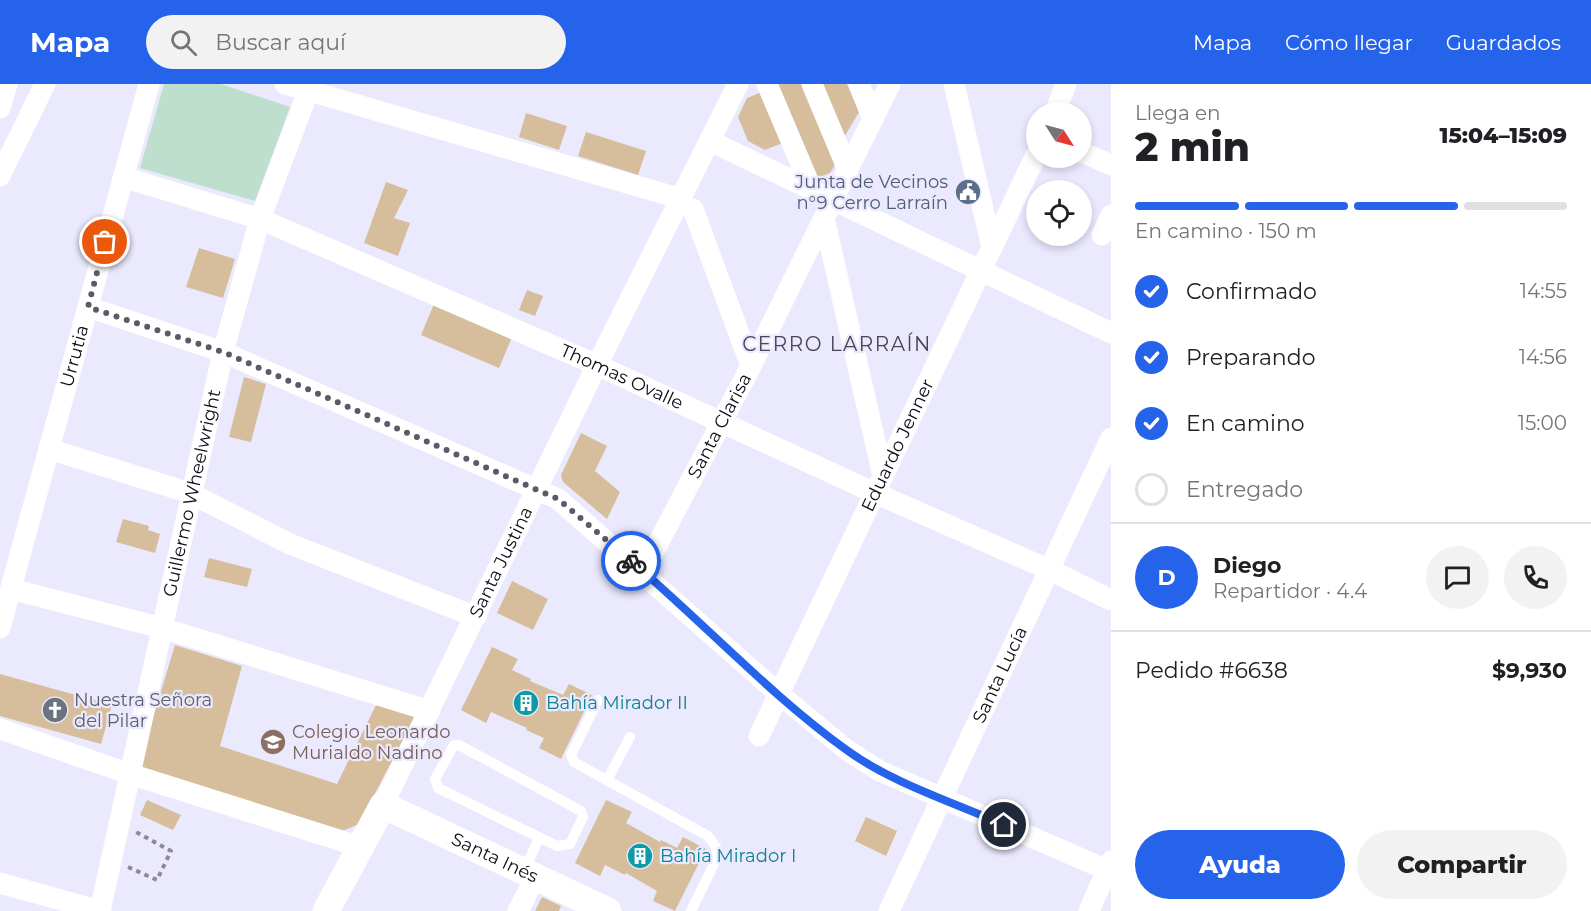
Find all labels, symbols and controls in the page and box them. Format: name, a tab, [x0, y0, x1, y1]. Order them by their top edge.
search box	[146, 15, 566, 69]
text: Mapa	[30, 25, 110, 59]
icon: search	[167, 26, 200, 59]
text: Buscar aquí	[215, 29, 346, 56]
text: Mapa	[1193, 30, 1252, 55]
text: Cómo llegar	[1285, 30, 1413, 55]
text: Guardados	[1446, 30, 1561, 55]
text: Llega en	[1135, 101, 1221, 125]
north arrow	[1026, 102, 1092, 168]
map controls	[1026, 102, 1092, 246]
text: 15:04–15:09	[1439, 122, 1567, 149]
text: 2 min	[1135, 123, 1250, 171]
place label: Junta de Vecinos n°9 Cerro Larraín	[794, 171, 948, 214]
public building icon: Junta de Vecinos n°9 Cerro Larraín	[953, 177, 983, 207]
button: locate	[1026, 180, 1092, 246]
pin	[79, 216, 130, 267]
text: En camino · 150 m	[1135, 219, 1317, 243]
icon: bag	[88, 225, 121, 258]
icon: check	[1135, 275, 1168, 308]
text: Confirmado	[1186, 278, 1317, 305]
text: 14:55	[1520, 279, 1567, 303]
street label: Urrutia	[56, 323, 93, 390]
district label: CERRO LARRAÍN	[742, 332, 932, 356]
street label: Thomas Ovalle	[557, 339, 687, 414]
icon: check	[1135, 341, 1168, 374]
text: Preparando	[1186, 344, 1315, 371]
text: 14:56	[1519, 345, 1567, 369]
street label: Santa Clarisa	[683, 369, 756, 482]
street label: Eduardo Jenner	[857, 375, 939, 515]
street label: Guillermo Wheelwright	[158, 387, 225, 599]
icon: check	[1135, 407, 1168, 440]
text: En camino	[1186, 410, 1305, 437]
text: 15:00	[1518, 411, 1567, 435]
text: Entregado	[1186, 476, 1303, 503]
street label: Santa Justina	[465, 503, 537, 621]
courier	[601, 531, 661, 591]
icon: bike	[615, 545, 648, 578]
button: chat	[1426, 546, 1489, 609]
button: phone	[1504, 546, 1567, 609]
text: Diego	[1213, 552, 1282, 579]
text: D	[1157, 564, 1176, 591]
text: Repartidor · 4.4	[1213, 579, 1367, 603]
street label: Santa Lucía	[968, 623, 1032, 727]
text: Pedido #6638	[1135, 657, 1288, 684]
text: $9,930	[1492, 657, 1567, 684]
building icon: Bahía Mirador II	[511, 688, 541, 718]
place label: Nuestra Señora del Pilar	[74, 689, 212, 732]
place label: Bahía Mirador II	[546, 692, 688, 714]
church icon: Nuestra Señora del Pilar	[40, 695, 70, 725]
place label: Colegio Leonardo Murialdo Nadino	[292, 721, 450, 764]
school or university icon: Colegio Leonardo Murialdo Nadino	[258, 727, 288, 757]
pin	[978, 799, 1029, 850]
icon: home	[987, 808, 1020, 841]
street label: Santa Inés	[448, 828, 542, 888]
button: Ayuda	[1135, 830, 1345, 899]
button: Compartir	[1357, 830, 1567, 899]
building icon: Bahía Mirador I	[625, 841, 655, 871]
place label: Bahía Mirador I	[660, 845, 797, 867]

